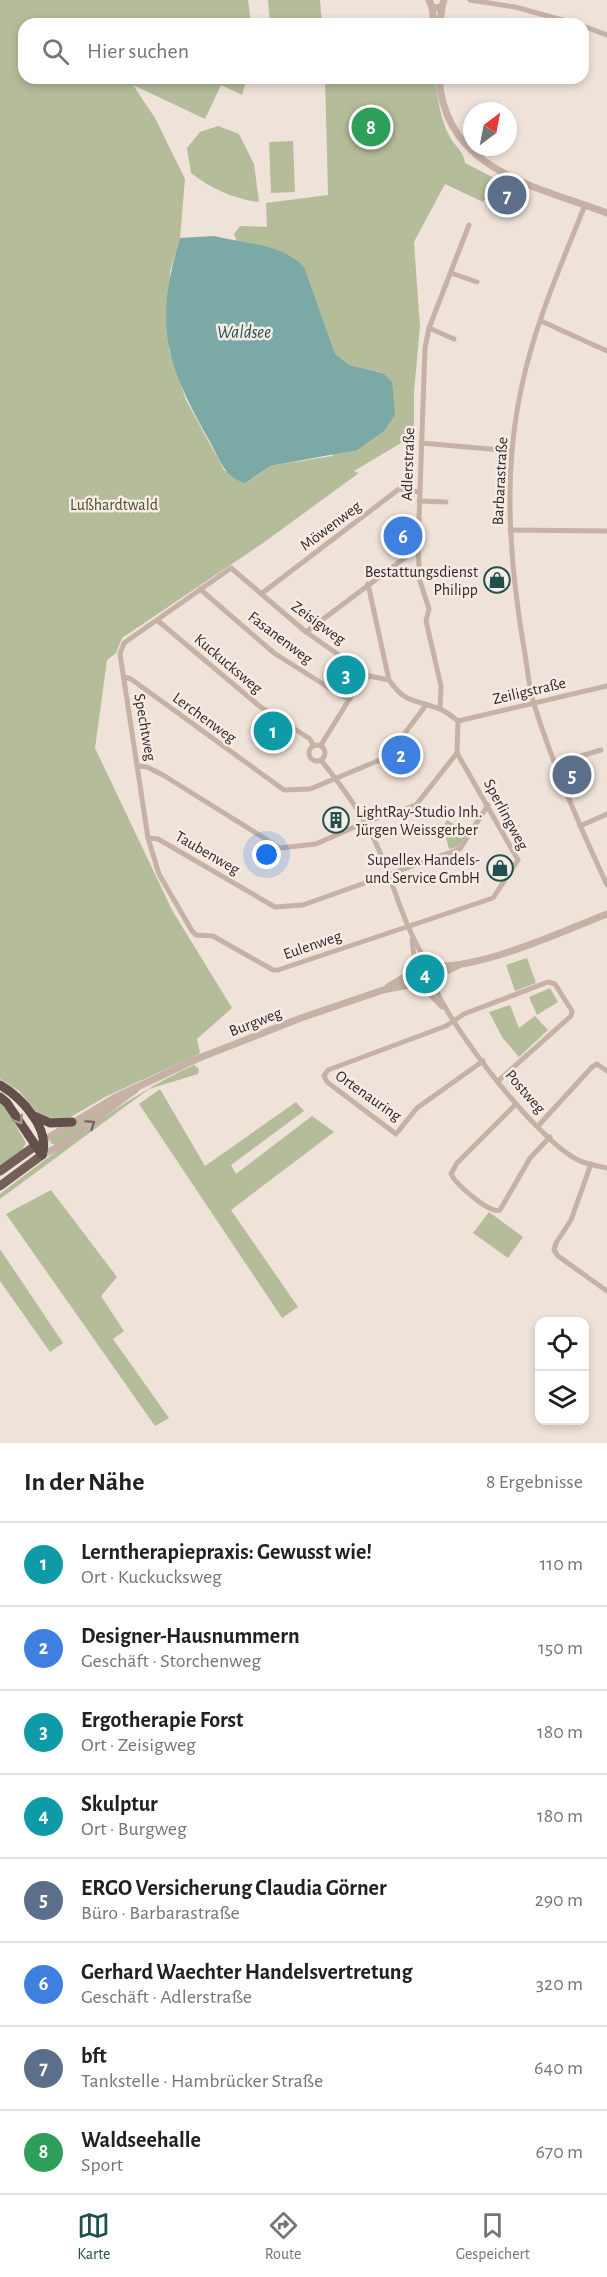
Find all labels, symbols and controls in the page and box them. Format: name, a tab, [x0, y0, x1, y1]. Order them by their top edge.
search box	[18, 18, 589, 84]
icon: search	[39, 35, 72, 68]
text: Hier suchen	[87, 40, 189, 62]
north arrow	[463, 102, 517, 156]
pin: 8	[352, 104, 391, 150]
pin: 7	[488, 172, 526, 218]
water label: Waldsee	[217, 324, 271, 342]
street label: Adlerstraße	[399, 427, 417, 501]
street label: Barbarastraße	[490, 436, 510, 526]
park label: Lußhardtwald	[70, 497, 158, 513]
street label: Möwenweg	[297, 498, 364, 554]
pin: 6	[384, 514, 422, 558]
place label: Bestattungsdienst Philipp	[365, 564, 478, 598]
shop icon: Bestattungsdienst Philipp	[482, 565, 512, 595]
street label: Zeisigweg	[288, 598, 349, 648]
street label: Fasanenweg	[245, 608, 316, 667]
street label: Kuckucksweg	[191, 631, 266, 697]
pin: 3	[326, 652, 366, 698]
street label: Zeiligstraße	[491, 675, 567, 707]
street label: Lerchenweg	[170, 689, 239, 746]
street label: Spechtweg	[131, 692, 159, 762]
pin: 1	[254, 708, 292, 754]
pin: 2	[382, 732, 420, 777]
pin: 5	[552, 752, 592, 798]
street label: Sperlingweg	[481, 776, 532, 853]
place label: LightRay-Studio Inh. Jürgen Weissgerber	[356, 804, 482, 838]
building icon: LightRay-Studio Inh. Jürgen Weissgerber	[321, 805, 351, 835]
street label: Taubenweg	[173, 828, 243, 878]
your location	[252, 840, 281, 869]
place label: Supellex Handels- und Service GmbH	[365, 852, 480, 886]
shop icon: Supellex Handels- und Service GmbH	[485, 853, 515, 883]
street label: Eulenweg	[281, 927, 344, 962]
pin: 4	[406, 952, 444, 996]
street label: Burgweg	[227, 1005, 284, 1039]
street label: Ortenauring	[333, 1067, 404, 1124]
street label: Postweg	[502, 1067, 549, 1117]
one-way arrow	[12, 1114, 23, 1125]
one-way arrow	[84, 1120, 95, 1131]
map controls	[535, 1317, 589, 1425]
button: locate	[535, 1317, 589, 1371]
button: layers	[535, 1371, 589, 1425]
text: In der Nähe	[24, 1469, 144, 1495]
text: 8 Ergebnisse	[486, 1472, 583, 1492]
text: Lerntherapiepraxis: Gewusst wie!	[81, 1541, 372, 1563]
text: 1	[40, 1554, 47, 1574]
text: 110 m	[539, 1554, 583, 1574]
text: Ort · Kuckucksweg	[81, 1567, 222, 1587]
text: Designer-Hausnummern	[81, 1625, 300, 1647]
text: 2	[39, 1638, 48, 1658]
text: 150 m	[538, 1638, 583, 1658]
text: Geschäft · Storchenweg	[81, 1651, 261, 1671]
text: Ergotherapie Forst	[81, 1709, 243, 1731]
text: 3	[39, 1722, 48, 1742]
text: 180 m	[537, 1722, 583, 1742]
text: Ort · Zeisigweg	[81, 1735, 196, 1755]
text: Skulptur	[81, 1793, 158, 1815]
text: 4	[38, 1806, 49, 1826]
text: 180 m	[537, 1806, 583, 1826]
text: Ort · Burgweg	[81, 1819, 187, 1839]
text: ERGO Versicherung Claudia Görner	[81, 1877, 387, 1899]
text: 5	[39, 1890, 48, 1910]
text: 290 m	[535, 1890, 583, 1910]
text: Büro · Barbarastraße	[81, 1903, 240, 1923]
text: Gerhard Waechter Handelsvertretung	[81, 1961, 412, 1983]
text: 6	[39, 1974, 48, 1994]
text: 320 m	[536, 1974, 583, 1994]
text: Geschäft · Adlerstraße	[81, 1987, 252, 2007]
text: bft	[81, 2045, 107, 2067]
text: 7	[39, 2058, 48, 2078]
text: 640 m	[534, 2058, 583, 2078]
text: Tankstelle · Hambrücker Straße	[81, 2071, 323, 2091]
text: Waldseehalle	[81, 2129, 201, 2151]
text: 8	[39, 2142, 48, 2162]
text: 670 m	[535, 2142, 583, 2162]
text: Sport	[81, 2155, 123, 2175]
tab: Karte	[77, 2209, 110, 2264]
tab: Route	[265, 2209, 301, 2264]
tab: Gespeichert	[456, 2209, 530, 2264]

